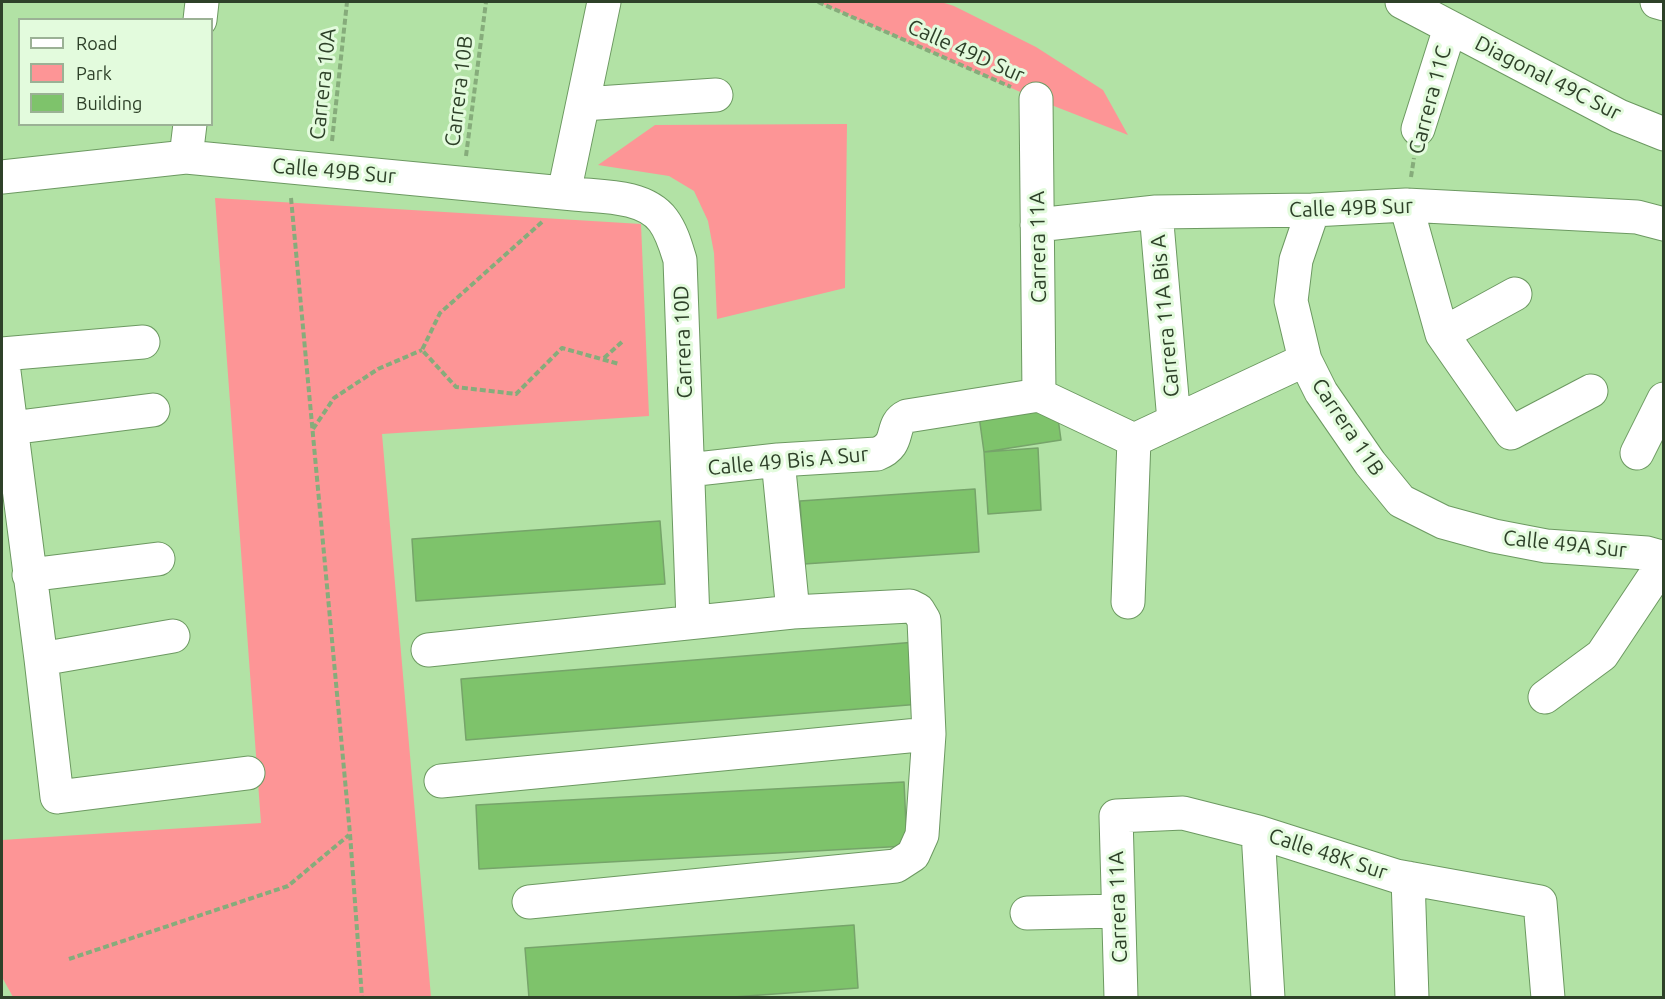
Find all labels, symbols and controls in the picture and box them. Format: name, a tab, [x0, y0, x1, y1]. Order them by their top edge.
street label: Calle 49D Sur	[904, 14, 1028, 88]
legend	[18, 18, 213, 126]
street label: Carrera 10A	[305, 27, 341, 141]
street label: Diagonal 49C Sur	[1471, 30, 1625, 126]
text: Road	[76, 33, 118, 53]
street label: Carrera 10B	[440, 34, 478, 148]
street label: Carrera 11C	[1403, 43, 1457, 157]
text: Park	[76, 63, 112, 83]
text: Building	[76, 93, 142, 113]
street label: Calle 49B Sur	[271, 153, 397, 189]
street label: Carrera 11A	[1024, 191, 1052, 303]
street label: Calle 49B Sur	[1289, 193, 1413, 223]
street label: Carrera 11A Bis A	[1145, 234, 1185, 398]
street label: Carrera 10D	[668, 285, 698, 399]
street label: Carrera 11B	[1306, 374, 1390, 480]
street label: Calle 49 Bis A Sur	[707, 441, 869, 481]
street label: Calle 49A Sur	[1502, 525, 1628, 563]
street label: Calle 48K Sur	[1265, 823, 1391, 885]
street label: Carrera 11A	[1103, 851, 1133, 963]

